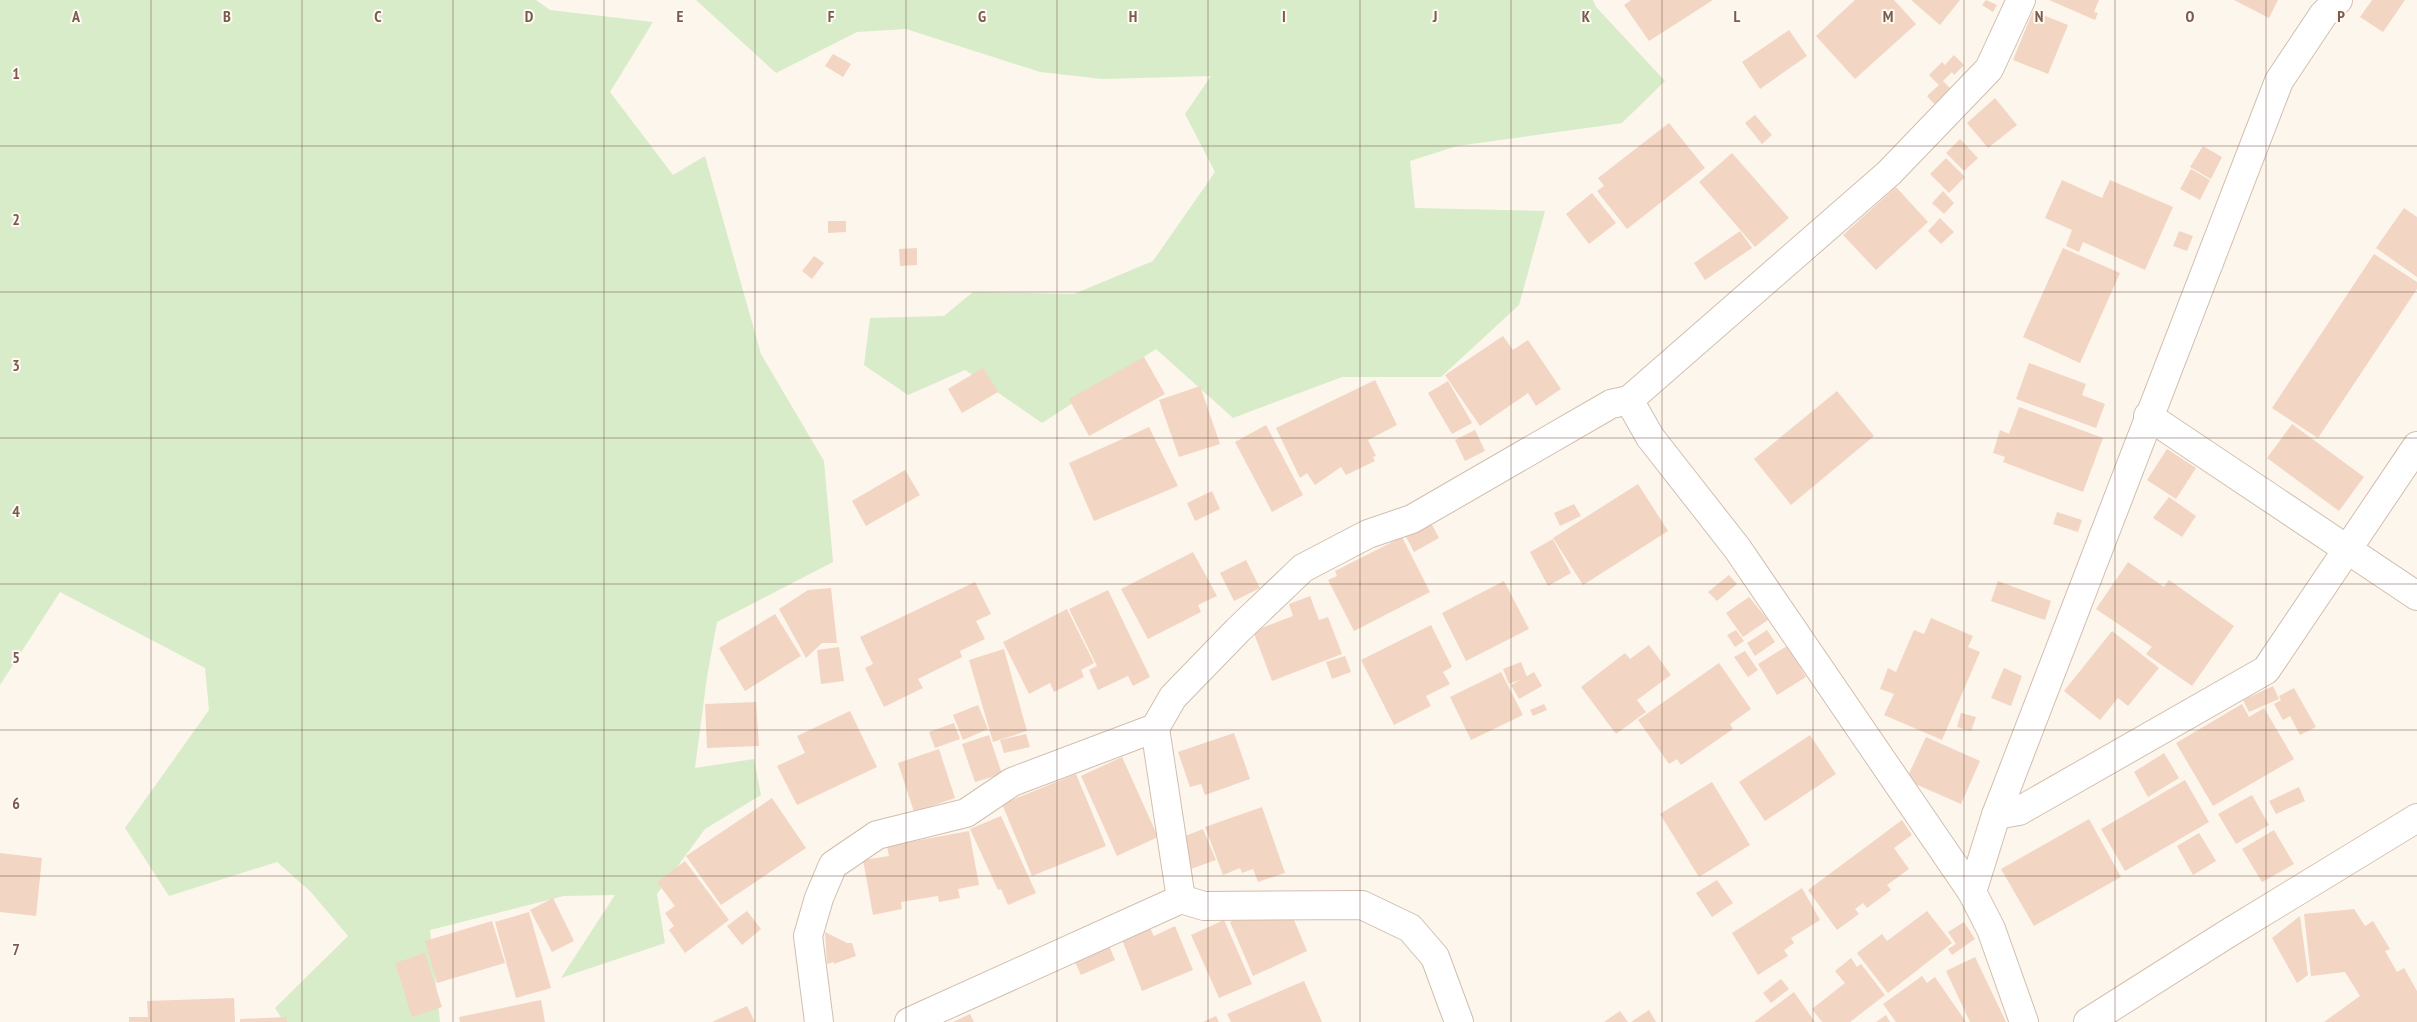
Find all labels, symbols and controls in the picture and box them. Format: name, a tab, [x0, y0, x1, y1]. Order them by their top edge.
text: A	[71, 6, 81, 26]
text: B	[223, 6, 231, 26]
text: C	[374, 6, 382, 26]
text: D	[525, 6, 534, 26]
text: E	[677, 6, 684, 26]
text: F	[828, 6, 835, 26]
text: G	[978, 6, 986, 26]
text: H	[1129, 6, 1137, 26]
text: I	[1282, 6, 1286, 26]
text: J	[1432, 6, 1437, 26]
text: K	[1582, 6, 1591, 26]
text: L	[1734, 6, 1741, 26]
text: M	[1883, 6, 1893, 26]
text: N	[2035, 6, 2043, 26]
text: O	[2186, 6, 2195, 26]
text: P	[2337, 6, 2345, 26]
text: 1	[12, 63, 20, 83]
text: 2	[12, 209, 20, 229]
text: 3	[12, 355, 20, 375]
text: 4	[12, 501, 20, 521]
text: 5	[12, 647, 20, 667]
text: 6	[12, 793, 20, 813]
text: 7	[12, 939, 20, 959]

